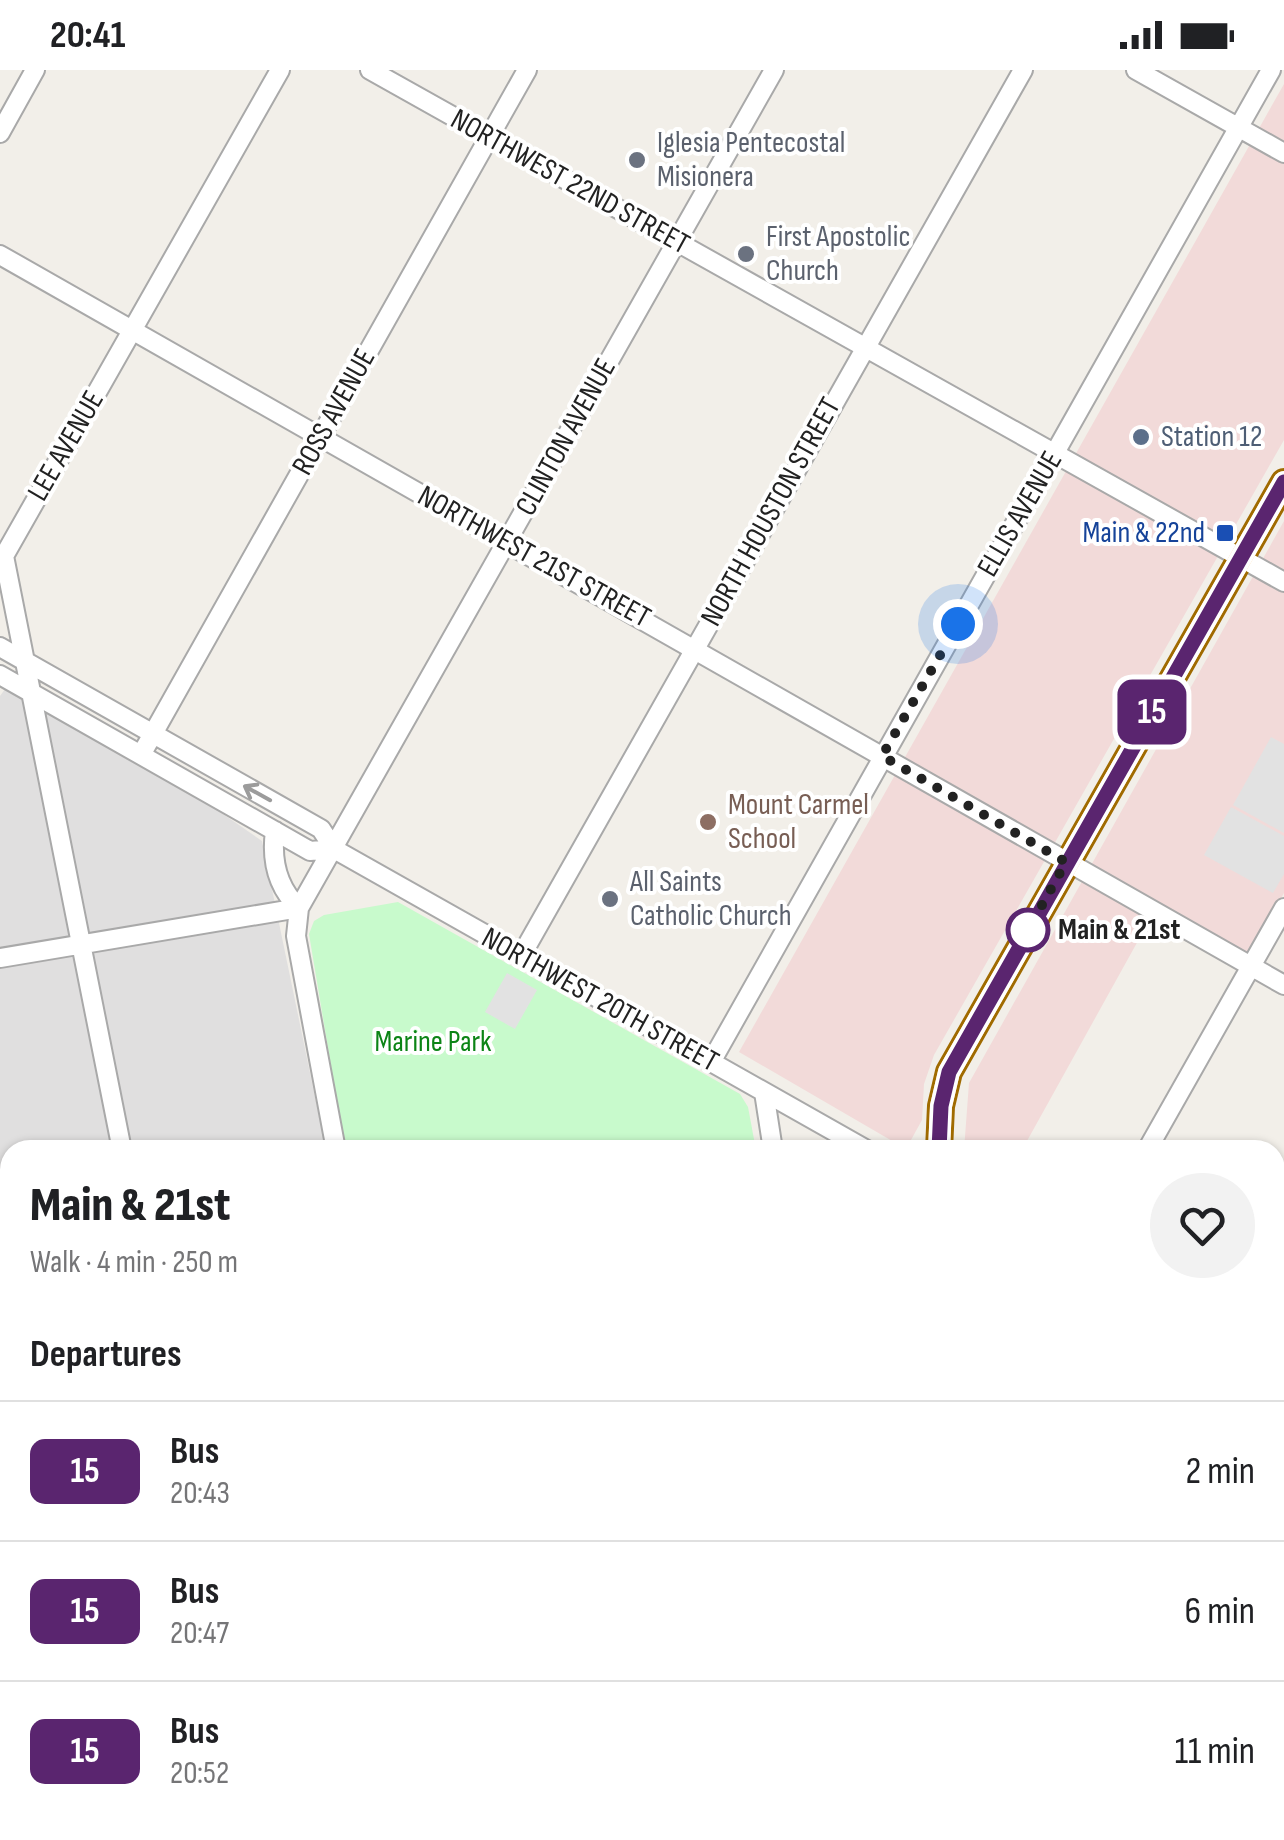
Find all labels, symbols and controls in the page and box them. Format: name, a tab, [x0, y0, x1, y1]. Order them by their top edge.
text: 20:41	[50, 13, 125, 58]
street label: NORTHWEST 22ND STREET	[444, 101, 696, 263]
place label: Iglesia Pentecostal Misionera	[657, 125, 845, 195]
marker: Iglesia Pentecostal Misionera	[626, 149, 648, 171]
place label: First Apostolic Church	[766, 219, 910, 289]
marker: First Apostolic Church	[735, 243, 757, 265]
street label: ROSS AVENUE	[285, 343, 383, 481]
street label: CLINTON AVENUE	[508, 352, 624, 522]
street label: LEE AVENUE	[20, 385, 112, 507]
street label: NORTH HOUSTON STREET	[693, 392, 849, 632]
place label: Station 12	[1161, 419, 1262, 455]
marker: Station 12	[1130, 426, 1152, 448]
street label: ELLIS AVENUE	[970, 445, 1070, 583]
street label: NORTHWEST 21ST STREET	[411, 478, 657, 636]
place label: Main & 22nd	[1082, 515, 1205, 551]
marker: Main & 22nd	[1214, 522, 1236, 544]
your location	[933, 599, 983, 649]
line badge: 15	[1107, 680, 1197, 744]
text: 15	[1137, 691, 1167, 734]
one-way arrow	[243, 782, 272, 802]
place label: Mount Carmel School	[728, 787, 869, 857]
marker: Mount Carmel School	[697, 811, 719, 833]
place label: All Saints Catholic Church	[629, 864, 792, 934]
marker: All Saints Catholic Church	[599, 888, 621, 910]
marker: Main & 21st	[1007, 909, 1049, 951]
place label: Main & 21st	[1058, 912, 1180, 948]
street label: NORTHWEST 20TH STREET	[475, 920, 725, 1080]
park label: Marine Park	[374, 1024, 492, 1060]
button: heart	[1150, 1173, 1255, 1278]
text: Main & 21st	[30, 1177, 230, 1234]
text: Walk · 4 min · 250 m	[30, 1243, 238, 1282]
text: Departures	[30, 1332, 182, 1377]
text: Bus	[170, 1429, 219, 1474]
text: 2 min	[1186, 1449, 1255, 1494]
text: 15	[70, 1450, 100, 1493]
text: 20:43	[170, 1474, 230, 1513]
text: Bus	[170, 1569, 219, 1614]
text: 6 min	[1185, 1589, 1255, 1634]
text: 15	[70, 1590, 100, 1633]
text: 20:47	[170, 1614, 229, 1653]
text: Bus	[170, 1709, 219, 1754]
text: 11 min	[1175, 1729, 1255, 1774]
text: 15	[70, 1730, 100, 1773]
text: 20:52	[170, 1754, 229, 1793]

